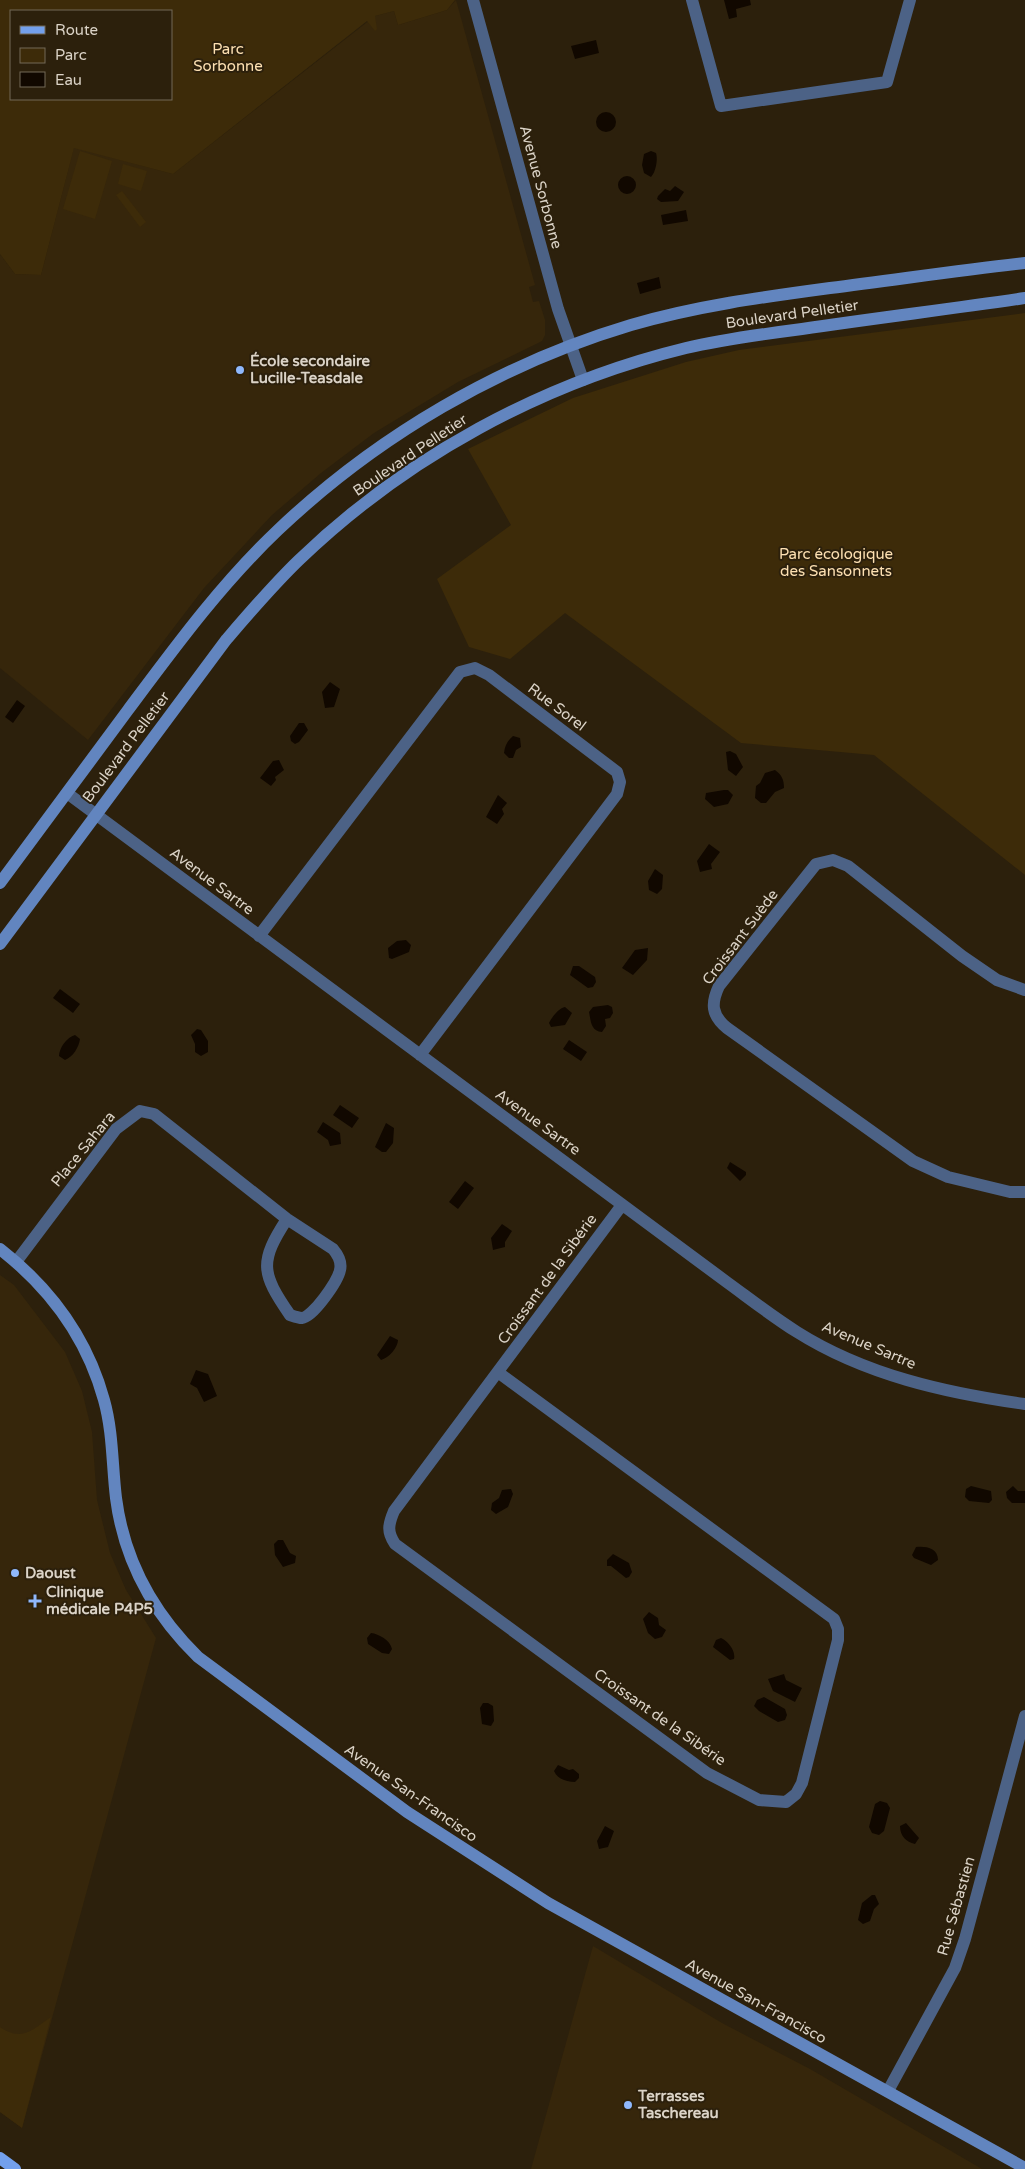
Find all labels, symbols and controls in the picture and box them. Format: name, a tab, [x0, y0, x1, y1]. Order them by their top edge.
legend	[10, 10, 172, 100]
text: Route	[55, 21, 98, 39]
park label: Parc Sorbonne	[193, 40, 263, 75]
text: Parc	[55, 46, 87, 64]
text: Eau	[55, 71, 82, 89]
street label: Avenue Sorbonne	[516, 123, 566, 251]
street label: Boulevard Pelletier	[724, 296, 860, 332]
place label: École secondaire Lucille-Teasdale	[250, 351, 371, 387]
marker: École secondaire Lucille-Teasdale	[234, 364, 246, 376]
street label: Boulevard Pelletier	[349, 410, 471, 500]
park label: Parc écologique des Sansonnets	[779, 545, 893, 580]
street label: Rue Sorel	[524, 679, 590, 735]
street label: Boulevard Pelletier	[79, 688, 174, 806]
street label: Avenue Sartre	[166, 843, 258, 919]
street label: Croissant Suède	[698, 886, 782, 988]
street label: Avenue Sartre	[492, 1085, 584, 1159]
street label: Place Sahara	[47, 1108, 119, 1190]
street label: Croissant de la Sibérie	[494, 1210, 600, 1348]
street label: Avenue Sartre	[819, 1317, 919, 1373]
place label: Daoust	[25, 1564, 76, 1582]
marker: Daoust	[9, 1567, 21, 1579]
place label: Clinique médicale P4P5	[46, 1583, 153, 1618]
marker: Clinique médicale P4P5	[28, 1594, 42, 1608]
street label: Croissant de la Sibérie	[591, 1665, 729, 1769]
street label: Avenue San-Francisco	[341, 1740, 481, 1846]
street label: Rue Sébastien	[933, 1854, 979, 1958]
street label: Avenue San-Francisco	[682, 1955, 830, 2047]
place label: Terrasses Taschereau	[637, 2087, 719, 2122]
marker: Terrasses Taschereau	[622, 2099, 634, 2111]

